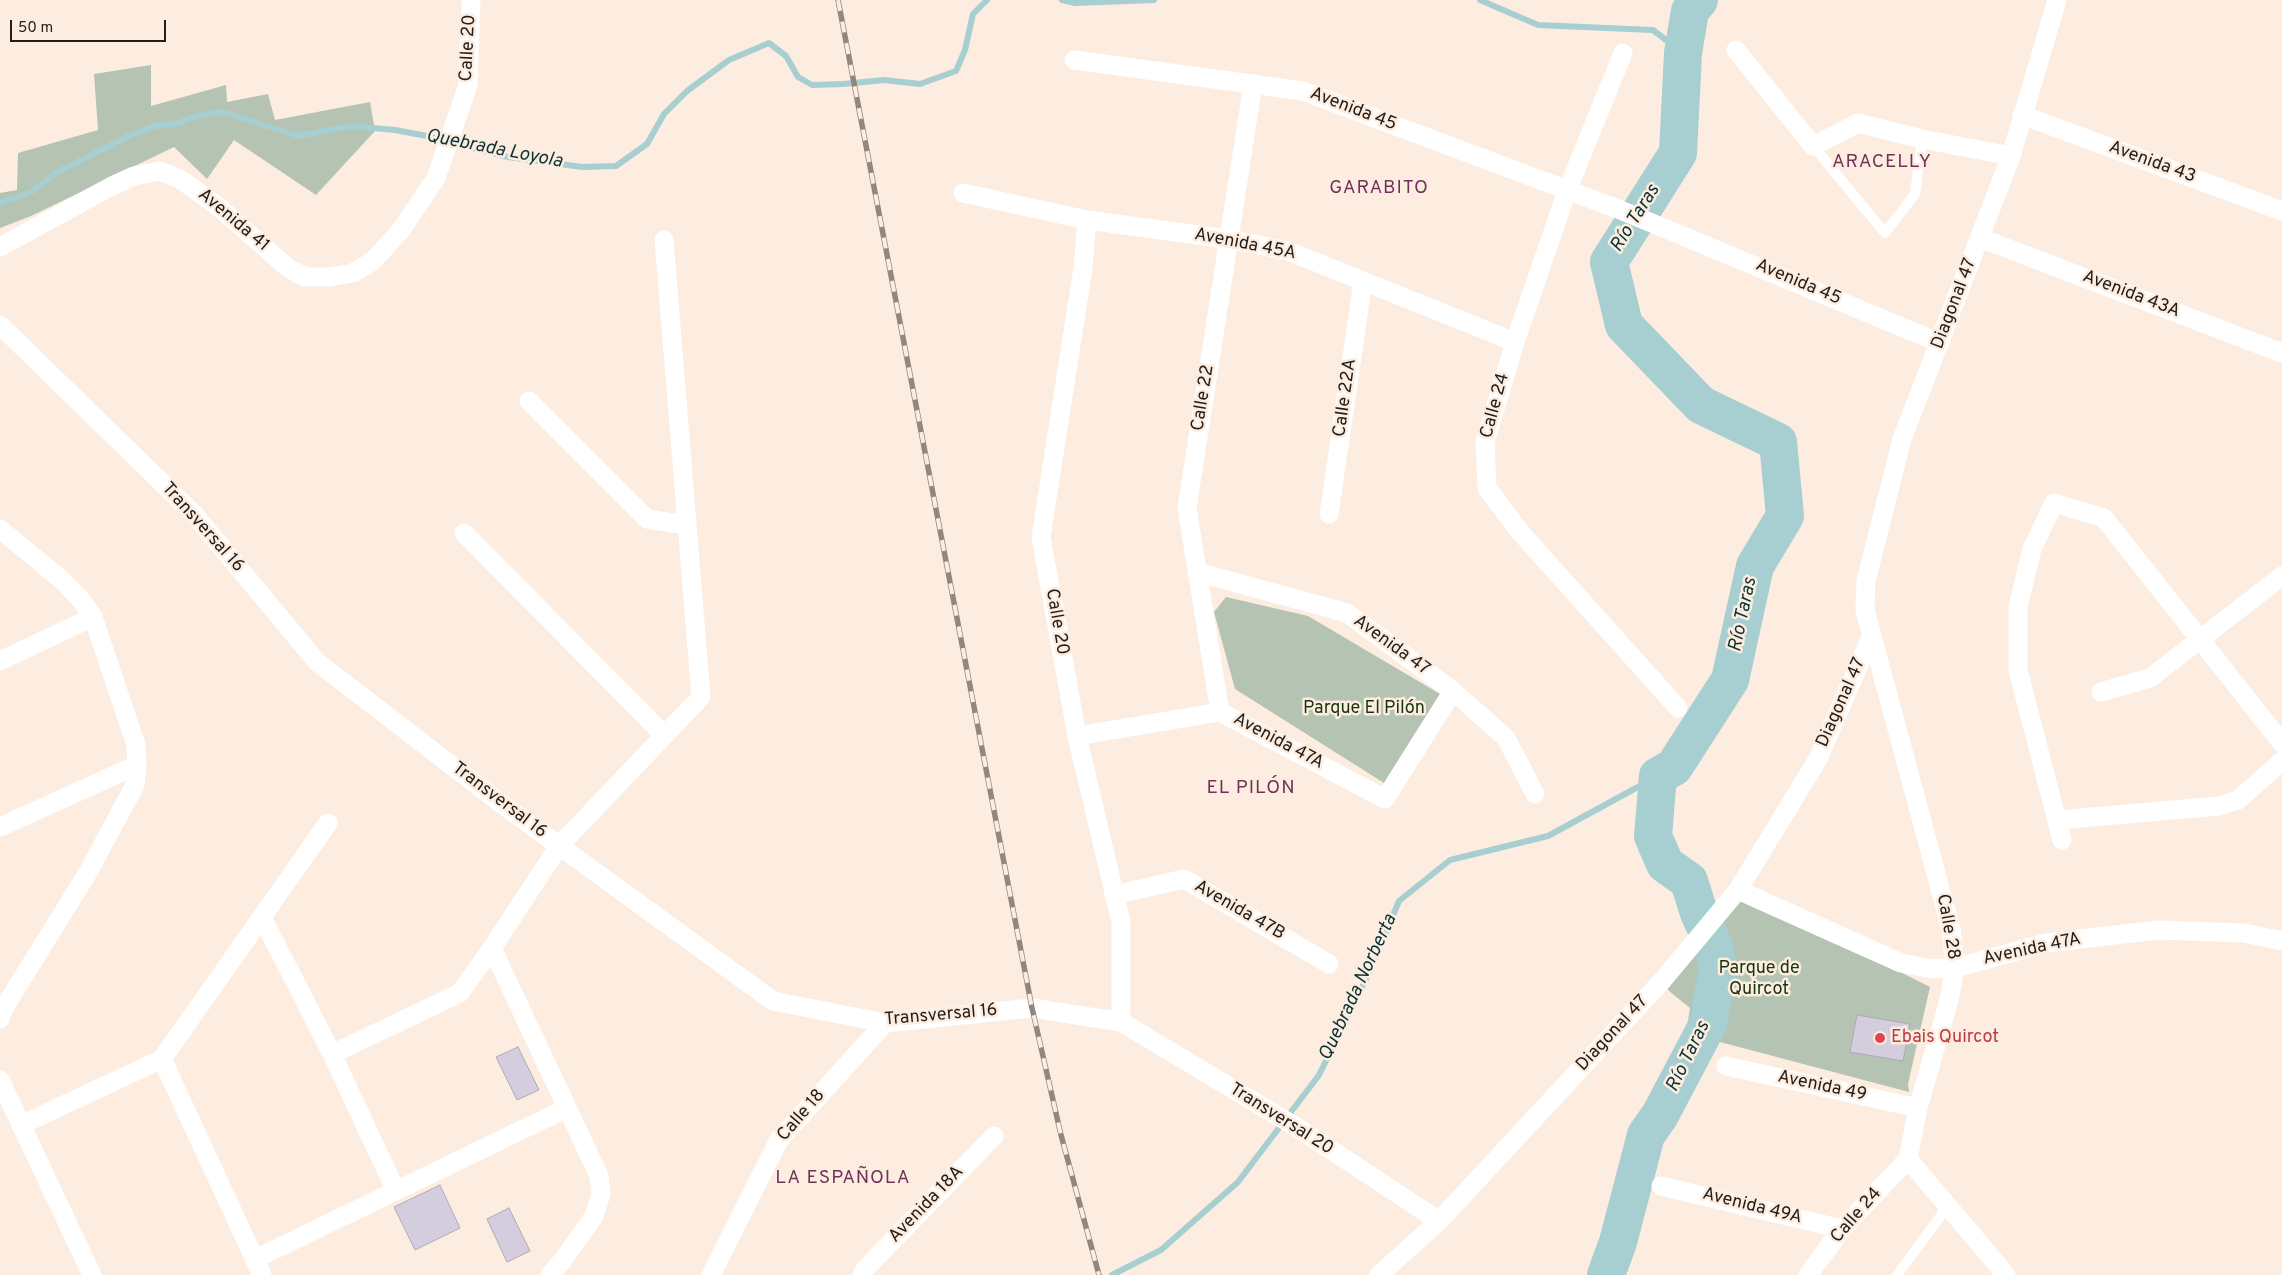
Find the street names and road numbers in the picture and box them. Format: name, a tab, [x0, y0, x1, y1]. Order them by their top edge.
street label: Calle 20	[456, 14, 482, 82]
street label: Avenida 45	[1307, 84, 1399, 136]
street label: Avenida 43	[2106, 137, 2198, 189]
street label: Avenida 41	[193, 185, 273, 257]
street label: Avenida 45A	[1192, 225, 1298, 265]
street label: Avenida 45	[1752, 255, 1844, 311]
street label: Diagonal 47	[1928, 255, 1982, 353]
street label: Avenida 43A	[2079, 266, 2183, 324]
street label: Calle 22A	[1330, 358, 1362, 438]
street label: Calle 22	[1188, 363, 1220, 433]
street label: Calle 24	[1477, 371, 1515, 441]
street label: Transversal 16	[156, 479, 248, 577]
street label: Calle 20	[1040, 587, 1072, 657]
street label: Avenida 47	[1349, 611, 1433, 681]
street label: Diagonal 47	[1813, 655, 1871, 751]
street label: Avenida 47A	[1229, 709, 1327, 775]
street label: Transversal 16	[447, 758, 551, 844]
street label: Avenida 47B	[1190, 876, 1288, 946]
street label: Calle 28	[1931, 892, 1963, 962]
street label: Avenida 47A	[1981, 929, 2083, 971]
street label: Diagonal 47	[1572, 992, 1654, 1076]
street label: Transversal 16	[884, 1000, 998, 1032]
street label: Avenida 49	[1776, 1067, 1868, 1107]
street label: Transversal 20	[1225, 1079, 1337, 1161]
street label: Calle 18	[773, 1085, 831, 1147]
street label: Avenida 18A	[885, 1162, 969, 1248]
street label: Avenida 49A	[1700, 1184, 1804, 1230]
street label: Calle 24	[1827, 1184, 1887, 1248]

